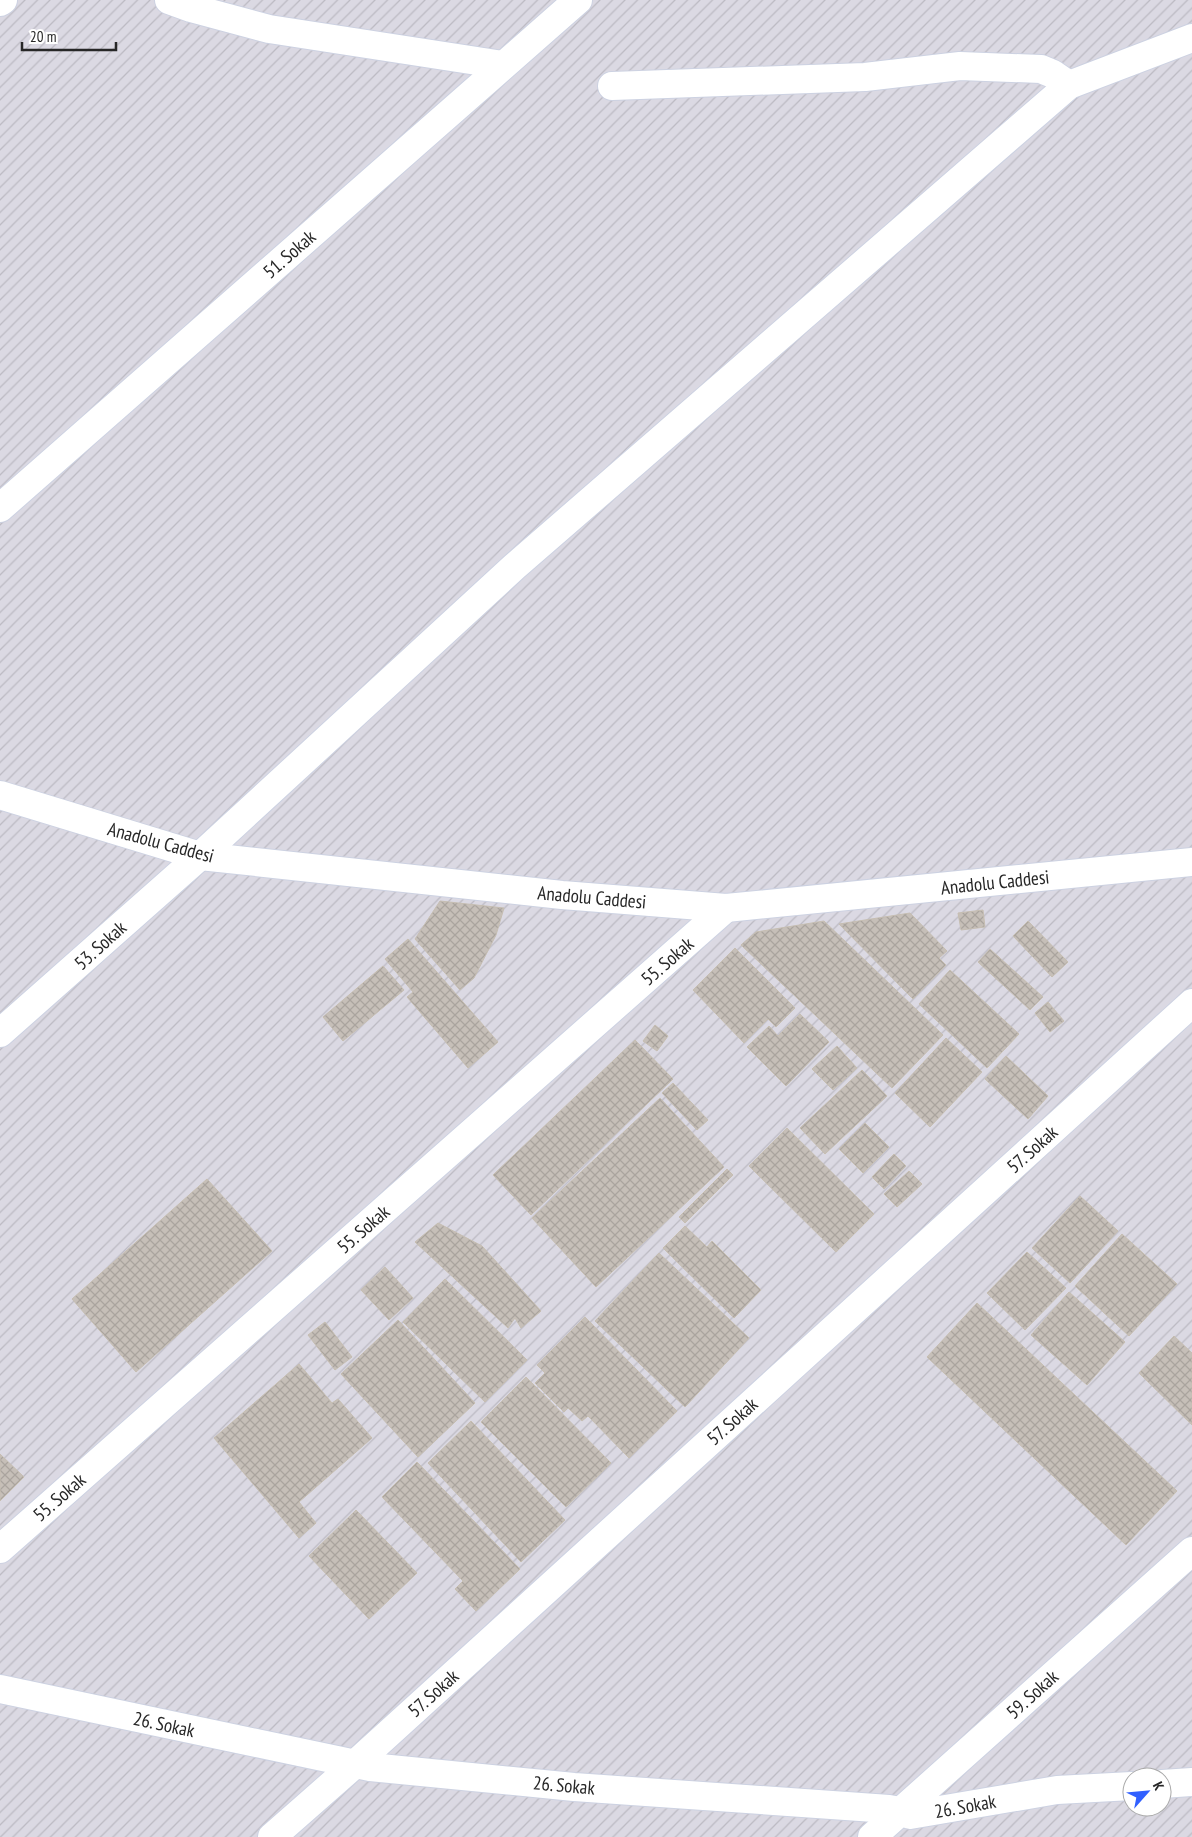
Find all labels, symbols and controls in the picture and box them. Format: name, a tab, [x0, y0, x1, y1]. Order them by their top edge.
scale bar	[22, 20, 116, 52]
text: 20 m	[30, 27, 56, 46]
street label: 51. Sokak	[258, 224, 321, 283]
street label: Anadolu Caddesi	[105, 816, 217, 868]
street label: Anadolu Caddesi	[940, 864, 1050, 900]
street label: Anadolu Caddesi	[537, 880, 647, 914]
street label: 53. Sokak	[69, 915, 132, 975]
street label: 55. Sokak	[636, 931, 699, 990]
street label: 57. Sokak	[1002, 1120, 1063, 1178]
street label: 55. Sokak	[332, 1199, 395, 1258]
street label: 57. Sokak	[702, 1392, 763, 1450]
street label: 55. Sokak	[28, 1467, 91, 1526]
street label: 57. Sokak	[403, 1664, 464, 1722]
street label: 59. Sokak	[1001, 1664, 1064, 1724]
street label: 26. Sokak	[131, 1706, 197, 1742]
north arrow	[1122, 1767, 1172, 1817]
street label: 26. Sokak	[532, 1770, 597, 1800]
text: K	[1149, 1779, 1169, 1794]
street label: 26. Sokak	[932, 1789, 998, 1823]

